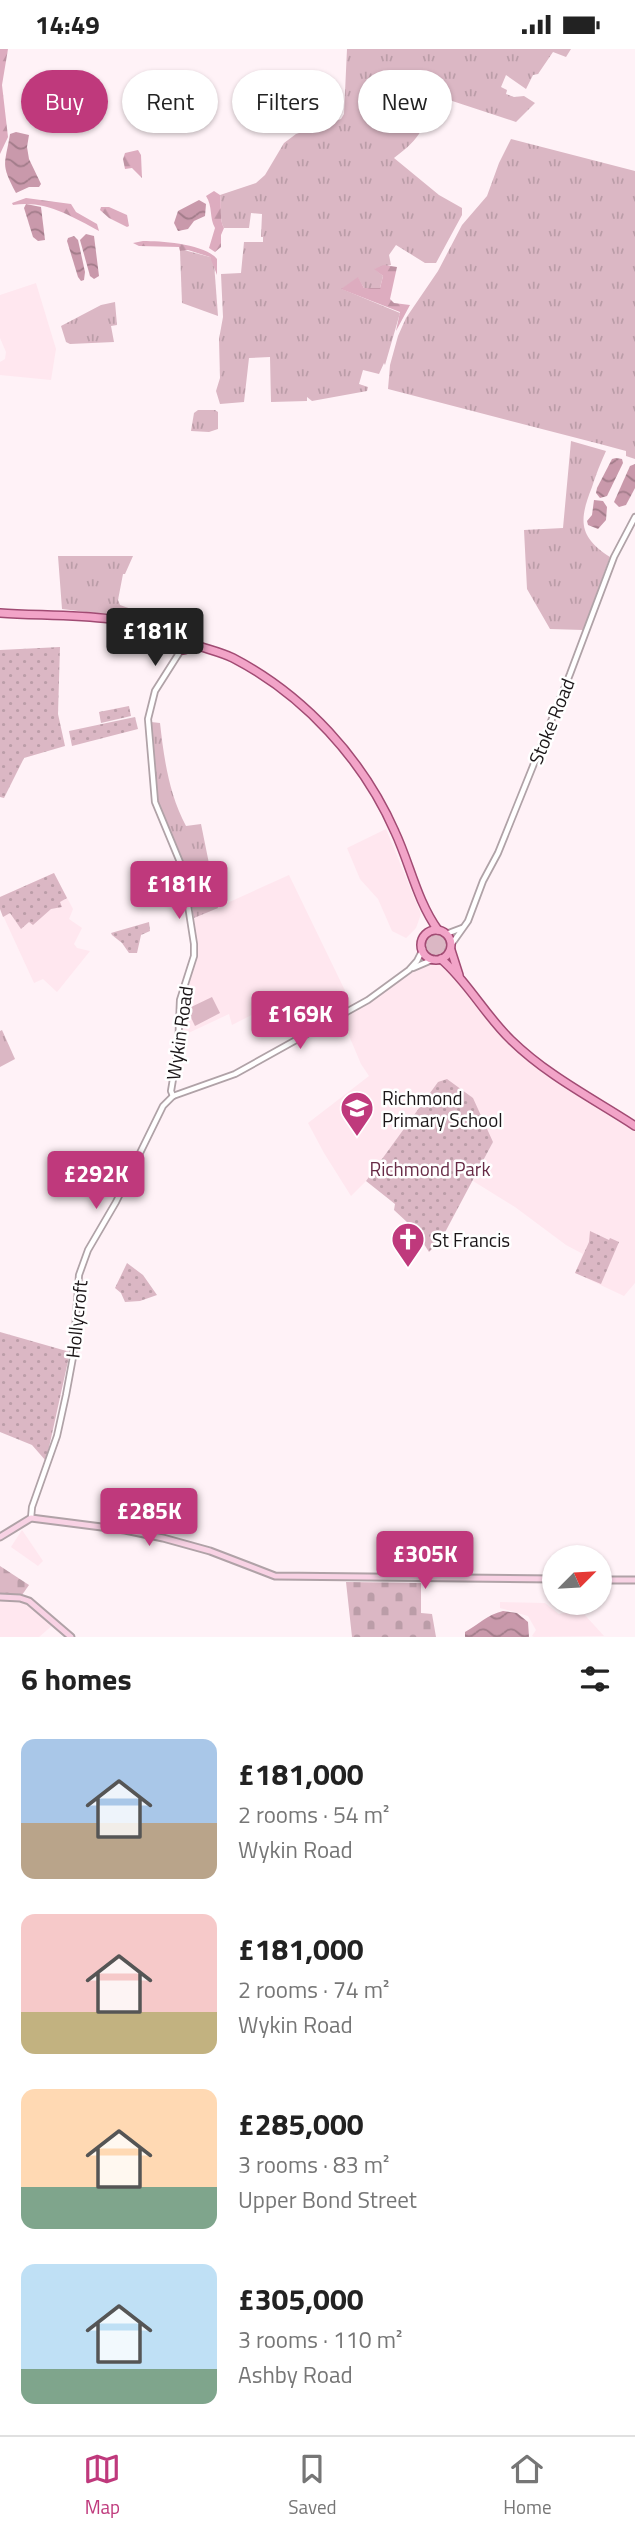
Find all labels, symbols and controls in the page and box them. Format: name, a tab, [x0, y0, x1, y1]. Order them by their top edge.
text: 14:49	[35, 5, 100, 44]
chip: Buy	[21, 70, 108, 133]
chip: Rent	[122, 70, 218, 133]
chip: Filters	[232, 70, 344, 133]
chip: New	[358, 70, 452, 133]
pin: £181K	[106, 609, 204, 668]
text: £181K	[122, 613, 188, 648]
street label: Stoke Road	[521, 674, 581, 768]
pin: £181K	[130, 861, 228, 921]
text: £181K	[146, 866, 212, 901]
street label: Wykin Road	[158, 984, 200, 1082]
pin: £169K	[251, 991, 349, 1051]
text: £169K	[267, 996, 333, 1031]
place label: Richmond Primary School	[382, 1083, 503, 1134]
school or university icon: Richmond Primary School	[338, 1089, 376, 1138]
pin: £292K	[47, 1151, 145, 1211]
park label: Richmond Park	[369, 1154, 491, 1183]
text: £292K	[63, 1156, 129, 1191]
church icon: St Francis	[389, 1220, 427, 1269]
place label: St Francis	[432, 1225, 510, 1254]
street label: Hollycroft	[57, 1278, 95, 1359]
pin: £285K	[100, 1489, 198, 1548]
text: £285K	[116, 1493, 182, 1528]
pin: £305K	[376, 1531, 474, 1591]
text: £305K	[392, 1536, 458, 1571]
north arrow	[542, 1545, 612, 1615]
map controls	[542, 1545, 612, 1615]
text: 6 homes	[21, 1656, 132, 1702]
icon: filters	[576, 1660, 614, 1698]
text: £181,000	[238, 1751, 364, 1797]
icon: home	[77, 1767, 161, 1851]
text: 2 rooms · 54 m²	[238, 1797, 389, 1832]
text: Wykin Road	[238, 1832, 353, 1867]
text: £181,000	[238, 1926, 364, 1972]
icon: home	[77, 1942, 161, 2026]
text: 2 rooms · 74 m²	[238, 1972, 389, 2007]
text: Wykin Road	[238, 2007, 353, 2042]
text: £285,000	[238, 2101, 364, 2147]
icon: home	[77, 2117, 161, 2201]
text: 3 rooms · 83 m²	[238, 2147, 389, 2182]
text: Upper Bond Street	[238, 2182, 417, 2217]
text: £305,000	[238, 2276, 364, 2322]
icon: home	[77, 2292, 161, 2376]
text: 3 rooms · 110 m²	[238, 2322, 402, 2357]
text: Ashby Road	[238, 2357, 353, 2392]
tab: Map	[83, 2450, 121, 2521]
tab: Saved	[288, 2450, 337, 2521]
tab: Home	[503, 2450, 552, 2521]

